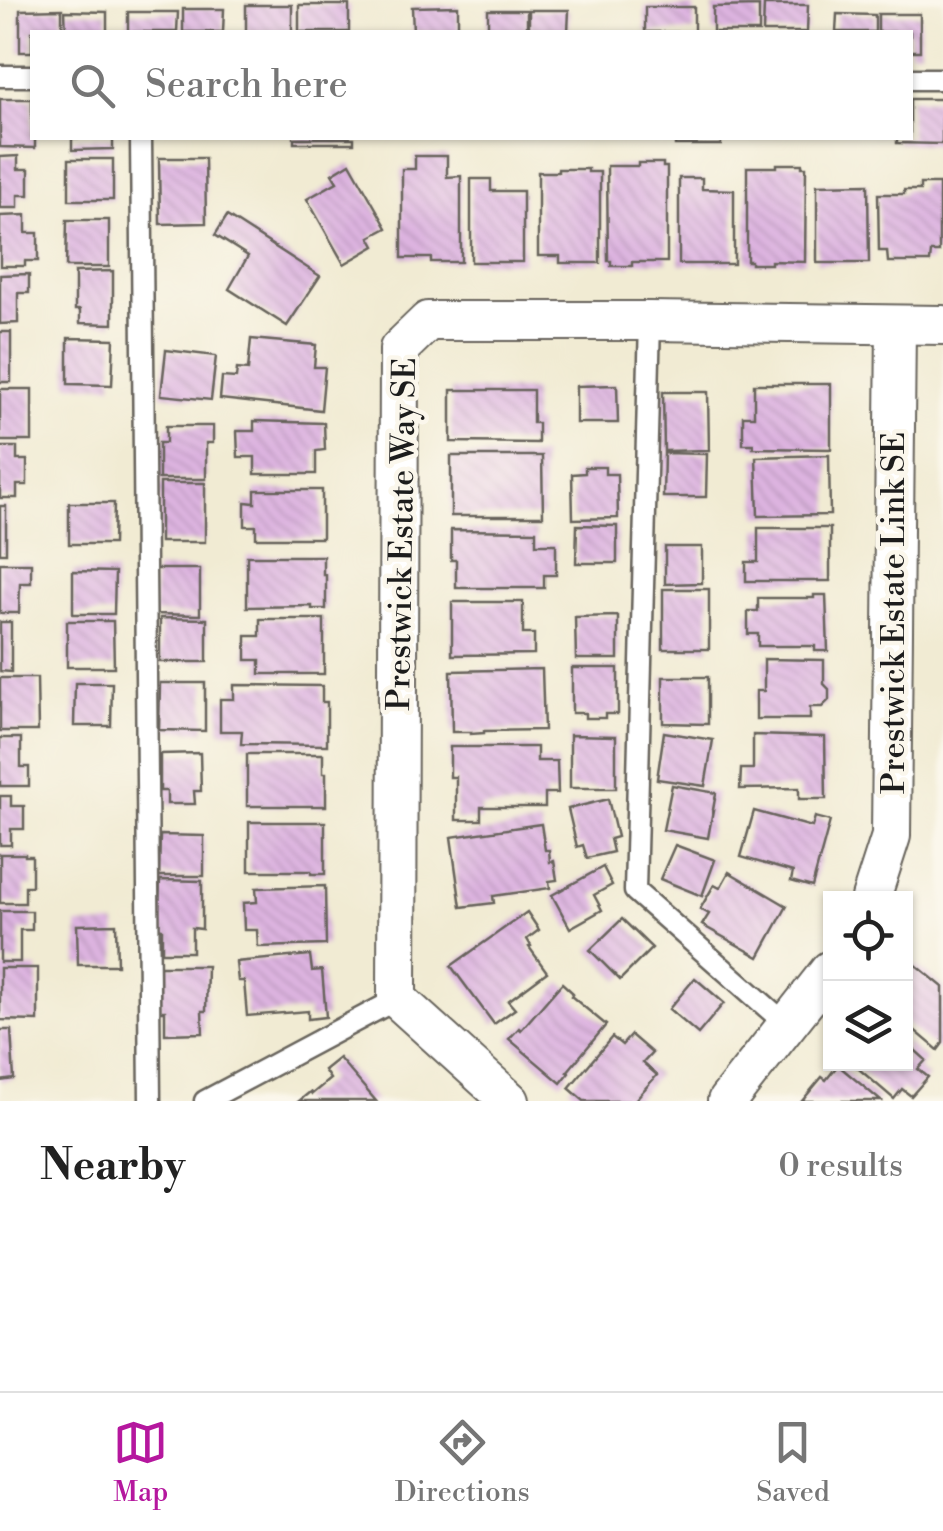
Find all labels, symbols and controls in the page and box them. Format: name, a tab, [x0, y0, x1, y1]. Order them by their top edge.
search box	[30, 30, 913, 140]
icon: search	[65, 58, 120, 113]
text: Search here	[145, 62, 348, 109]
street label: Prestwick Estate Way SE	[379, 357, 425, 711]
street label: Prestwick Estate Link SE	[874, 432, 914, 794]
map controls	[823, 891, 913, 1071]
button: locate	[823, 891, 913, 981]
button: layers	[823, 981, 913, 1071]
text: Nearby	[40, 1140, 185, 1193]
text: 0 results	[778, 1146, 903, 1186]
tab: Map	[113, 1415, 168, 1510]
tab: Directions	[395, 1415, 530, 1510]
tab: Saved	[756, 1415, 830, 1510]

